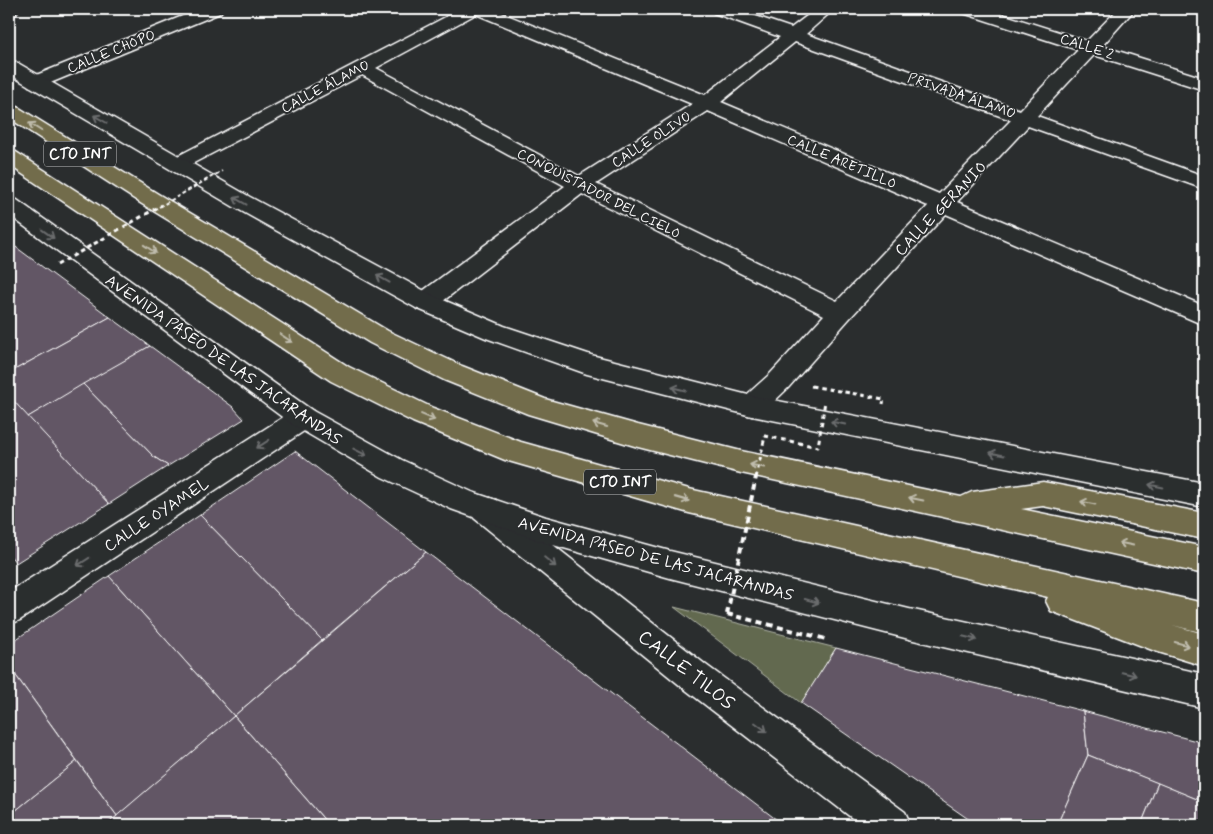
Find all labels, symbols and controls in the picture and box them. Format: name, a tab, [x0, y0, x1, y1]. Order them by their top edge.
street label: CALLE CHOPO	[65, 26, 158, 78]
street label: CALLE 2	[1058, 30, 1116, 64]
street label: CALLE ÁLAMO	[278, 56, 373, 118]
street label: PRIVADA ÁLAMO	[905, 69, 1018, 123]
street label: CALLE OLIVO	[608, 107, 695, 172]
one-way arrow	[92, 114, 107, 124]
one-way arrow	[28, 121, 42, 131]
street label: CALLE ARETILLO	[784, 131, 899, 193]
road number: CTO INT	[44, 142, 116, 166]
street label: CONQUISTADOR DEL CIELO	[514, 145, 683, 243]
street label: CALLE GERANIO	[890, 157, 992, 261]
one-way arrow	[233, 195, 248, 205]
one-way arrow	[41, 229, 55, 239]
one-way arrow	[143, 244, 157, 254]
street label: AVENIDA PASEO DE LAS JACARANDAS	[101, 270, 345, 450]
one-way arrow	[376, 273, 390, 283]
one-way arrow	[278, 334, 292, 344]
one-way arrow	[671, 384, 687, 393]
one-way arrow	[420, 412, 435, 422]
one-way arrow	[830, 418, 846, 427]
one-way arrow	[592, 419, 608, 429]
one-way arrow	[256, 440, 270, 450]
one-way arrow	[352, 448, 367, 457]
one-way arrow	[989, 449, 1005, 459]
one-way arrow	[749, 461, 765, 470]
road number: CTO INT	[584, 470, 656, 494]
street label: CALLE OYAMEL	[100, 473, 214, 557]
one-way arrow	[1149, 480, 1165, 490]
one-way arrow	[908, 494, 924, 503]
one-way arrow	[673, 495, 689, 505]
one-way arrow	[1080, 497, 1096, 507]
street label: AVENIDA PASEO DE LAS JACARANDAS	[516, 513, 795, 606]
one-way arrow	[1119, 539, 1135, 548]
one-way arrow	[543, 556, 556, 567]
one-way arrow	[76, 557, 90, 567]
one-way arrow	[804, 597, 820, 606]
street label: CALLE TILOS	[633, 625, 740, 716]
one-way arrow	[962, 634, 978, 643]
one-way arrow	[1174, 639, 1190, 649]
one-way arrow	[1120, 670, 1136, 679]
one-way arrow	[754, 721, 767, 732]

